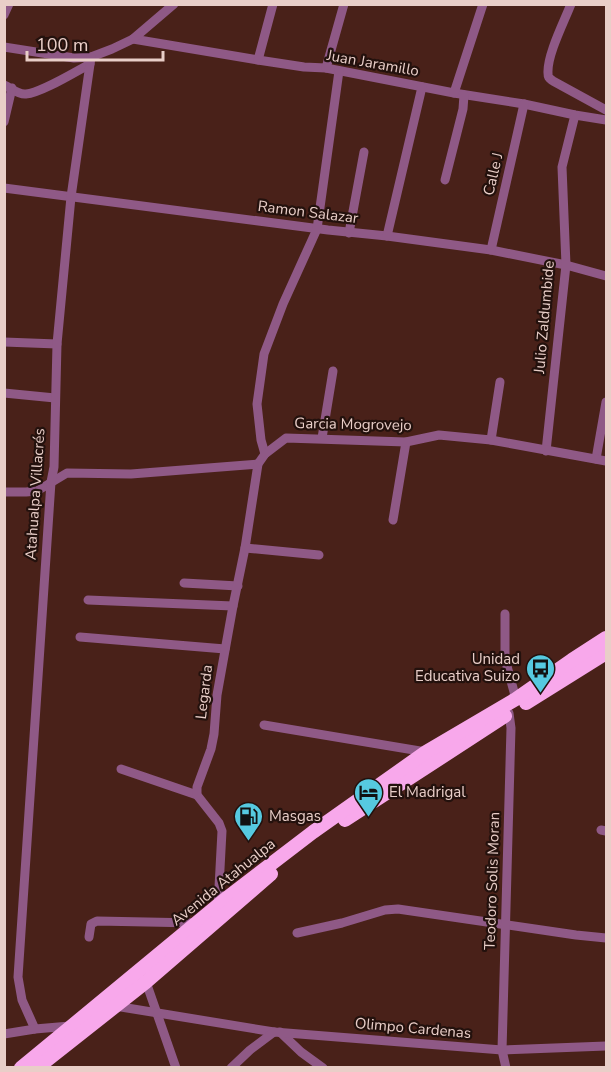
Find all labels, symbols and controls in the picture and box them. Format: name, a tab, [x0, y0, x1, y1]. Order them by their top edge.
scale bar	[27, 24, 164, 62]
text: 100 m	[36, 33, 88, 57]
street label: Juan Jaramillo	[324, 45, 421, 81]
street label: Calle J	[478, 151, 508, 197]
street label: Ramon Salazar	[257, 196, 360, 228]
street label: Julio Zaldumbide	[529, 260, 559, 375]
street label: Garcia Mogrovejo	[294, 413, 412, 435]
street label: Atahualpa Villacrés	[20, 428, 50, 560]
place label: Unidad Educativa Suizo	[415, 649, 520, 686]
bus stop icon: Unidad Educativa Suizo	[525, 652, 557, 694]
street label: Legarda	[191, 664, 217, 720]
hotel icon: El Madrigal	[352, 776, 384, 818]
place label: El Madrigal	[389, 782, 466, 802]
fuel station icon: Masgas	[232, 800, 264, 842]
place label: Masgas	[269, 806, 321, 826]
street label: Teodoro Solis Moran	[480, 812, 504, 950]
street label: Avenida Atahualpa	[167, 834, 279, 930]
street label: Olimpo Cardenas	[354, 1013, 472, 1043]

